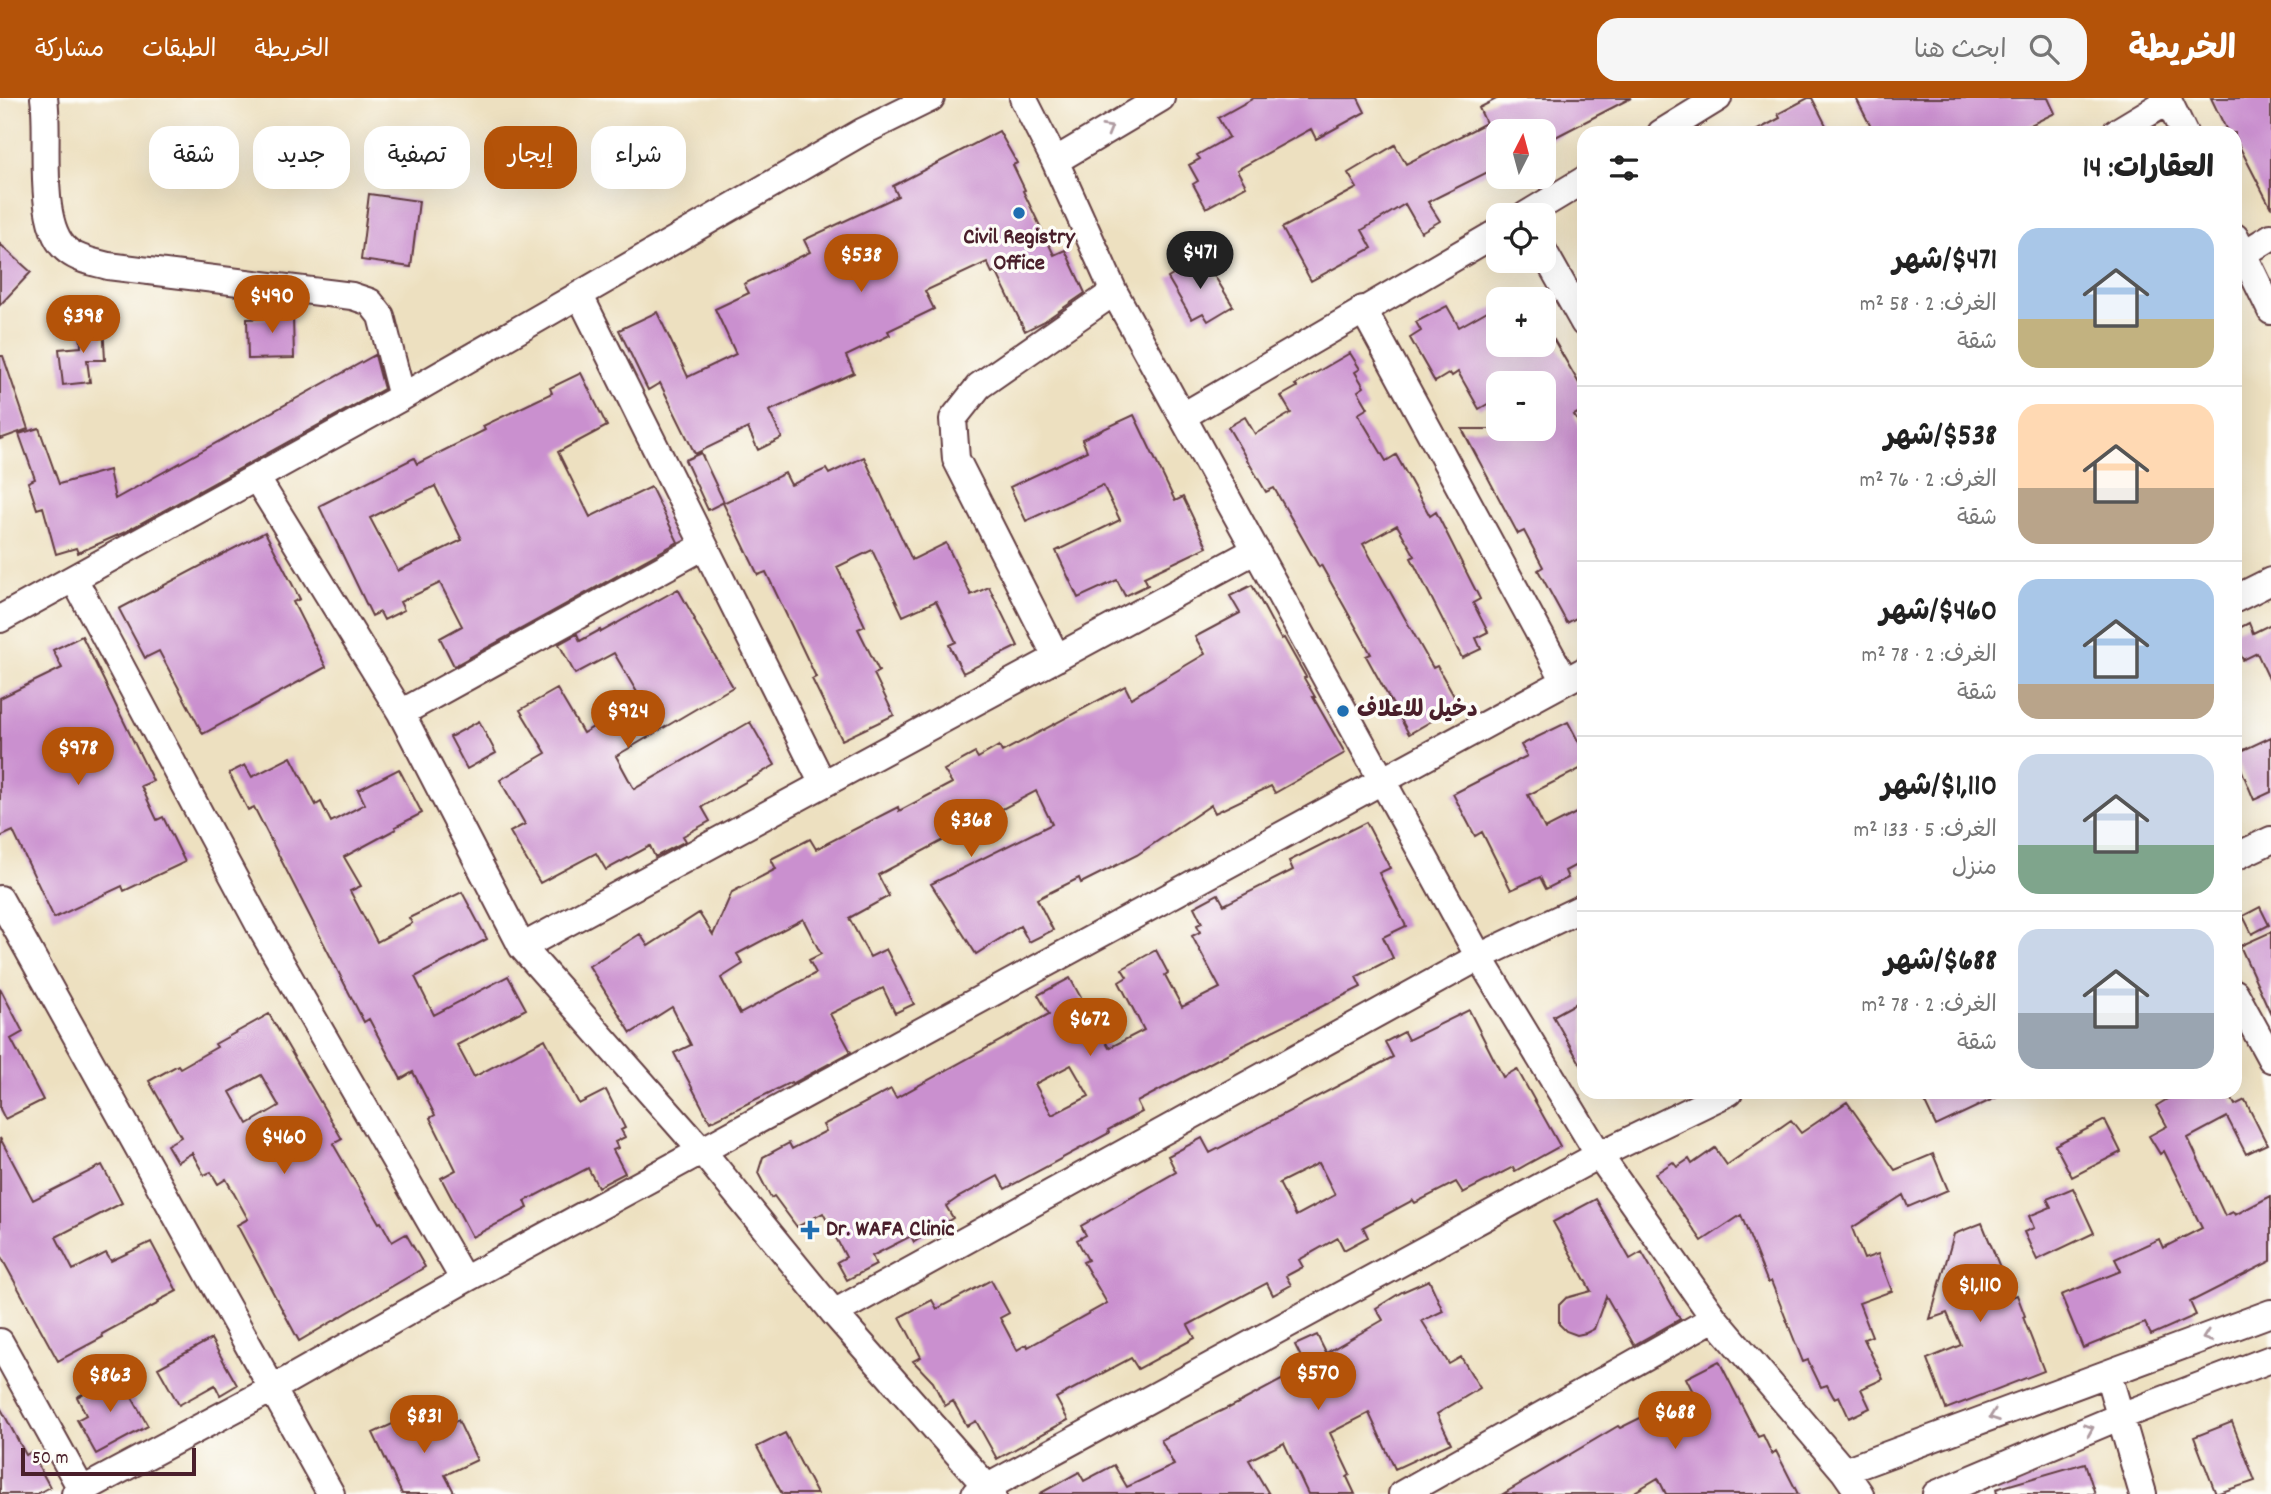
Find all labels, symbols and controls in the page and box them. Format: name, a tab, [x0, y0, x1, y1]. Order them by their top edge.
search box	[1597, 18, 2087, 81]
text: الخريطة	[2129, 28, 2236, 75]
icon: search	[2025, 30, 2063, 68]
text: ابحث هنا	[1914, 33, 2007, 70]
text: مشاركة	[35, 34, 104, 68]
text: الطبقات	[142, 34, 217, 68]
text: الخريطة	[255, 34, 329, 68]
north arrow	[1486, 119, 1556, 189]
map controls	[1486, 119, 1556, 441]
one-way arrow	[1100, 125, 1113, 138]
chip: شقة	[149, 126, 239, 189]
chip: جديد	[253, 126, 350, 189]
chip: تصفية	[364, 126, 470, 189]
chip: إيجار	[484, 126, 577, 189]
chip: شراء	[591, 126, 686, 189]
icon: filters	[1605, 149, 1643, 187]
text: العقارات: 14	[2083, 149, 2214, 192]
button: locate	[1486, 203, 1556, 273]
marker: Civil Registry Office	[1011, 205, 1027, 221]
place label: Civil Registry Office	[963, 222, 1077, 281]
pin: $471	[1159, 232, 1241, 291]
pin: $538	[820, 234, 902, 294]
text: $471	[1182, 237, 1218, 270]
text: $538	[840, 240, 882, 273]
text: $471/شهر	[1893, 241, 1997, 284]
icon: home	[2074, 256, 2158, 340]
pin: $490	[231, 275, 313, 335]
text: $490	[250, 281, 294, 314]
button: +	[1486, 287, 1556, 357]
text: الغرف: 2 · 58 m²	[1860, 289, 1997, 322]
pin: $398	[42, 296, 124, 355]
text: $398	[62, 301, 104, 334]
text: شقة	[1957, 327, 1997, 360]
button: −	[1486, 371, 1556, 441]
text: $538/شهر	[1884, 417, 1997, 460]
icon: home	[2074, 432, 2158, 516]
text: الغرف: 2 · 76 m²	[1859, 465, 1997, 498]
text: شقة	[1957, 503, 1997, 536]
text: $460/شهر	[1880, 592, 1997, 635]
icon: home	[2074, 607, 2158, 691]
text: الغرف: 2 · 78 m²	[1861, 640, 1997, 673]
text: شقة	[1957, 678, 1997, 711]
pin: $924	[587, 690, 669, 750]
place label: دخيل للاعلاف	[1357, 695, 1478, 728]
text: $924	[607, 696, 649, 729]
marker: دخيل للاعلاف	[1335, 703, 1351, 719]
pin: $978	[37, 728, 119, 787]
text: $978	[58, 733, 98, 766]
text: $1,110/شهر	[1882, 767, 1997, 810]
icon: home	[2074, 782, 2158, 866]
pin: $368	[930, 800, 1012, 859]
text: $368	[950, 805, 992, 838]
text: الغرف: 5 · 133 m²	[1853, 815, 1997, 848]
text: منزل	[1952, 853, 1997, 886]
text: $688/شهر	[1885, 942, 1997, 985]
icon: home	[2074, 957, 2158, 1041]
text: الغرف: 2 · 78 m²	[1861, 990, 1997, 1023]
pin: $672	[1049, 998, 1131, 1058]
text: $672	[1069, 1004, 1111, 1037]
text: شقة	[1957, 1028, 1997, 1061]
pin: $460	[243, 1116, 325, 1176]
text: $460	[261, 1122, 307, 1155]
place label: Dr. WAFA Clinic	[826, 1214, 954, 1247]
marker: Dr. WAFA Clinic	[800, 1220, 820, 1240]
pin: $1,110	[1923, 1264, 2037, 1324]
text: $1,110	[1958, 1270, 2002, 1303]
one-way arrow	[2202, 1328, 2214, 1342]
pin: $570	[1277, 1352, 1359, 1412]
pin: $863	[69, 1354, 151, 1414]
text: $570	[1296, 1358, 1340, 1391]
text: $863	[89, 1360, 131, 1393]
pin: $688	[1634, 1392, 1716, 1451]
pin: $831	[383, 1396, 465, 1455]
text: $688	[1654, 1397, 1696, 1430]
text: $831	[406, 1401, 442, 1434]
one-way arrow	[1988, 1408, 2000, 1422]
one-way arrow	[2082, 1423, 2094, 1437]
scale bar	[21, 1445, 196, 1477]
text: 50 m	[32, 1446, 69, 1473]

